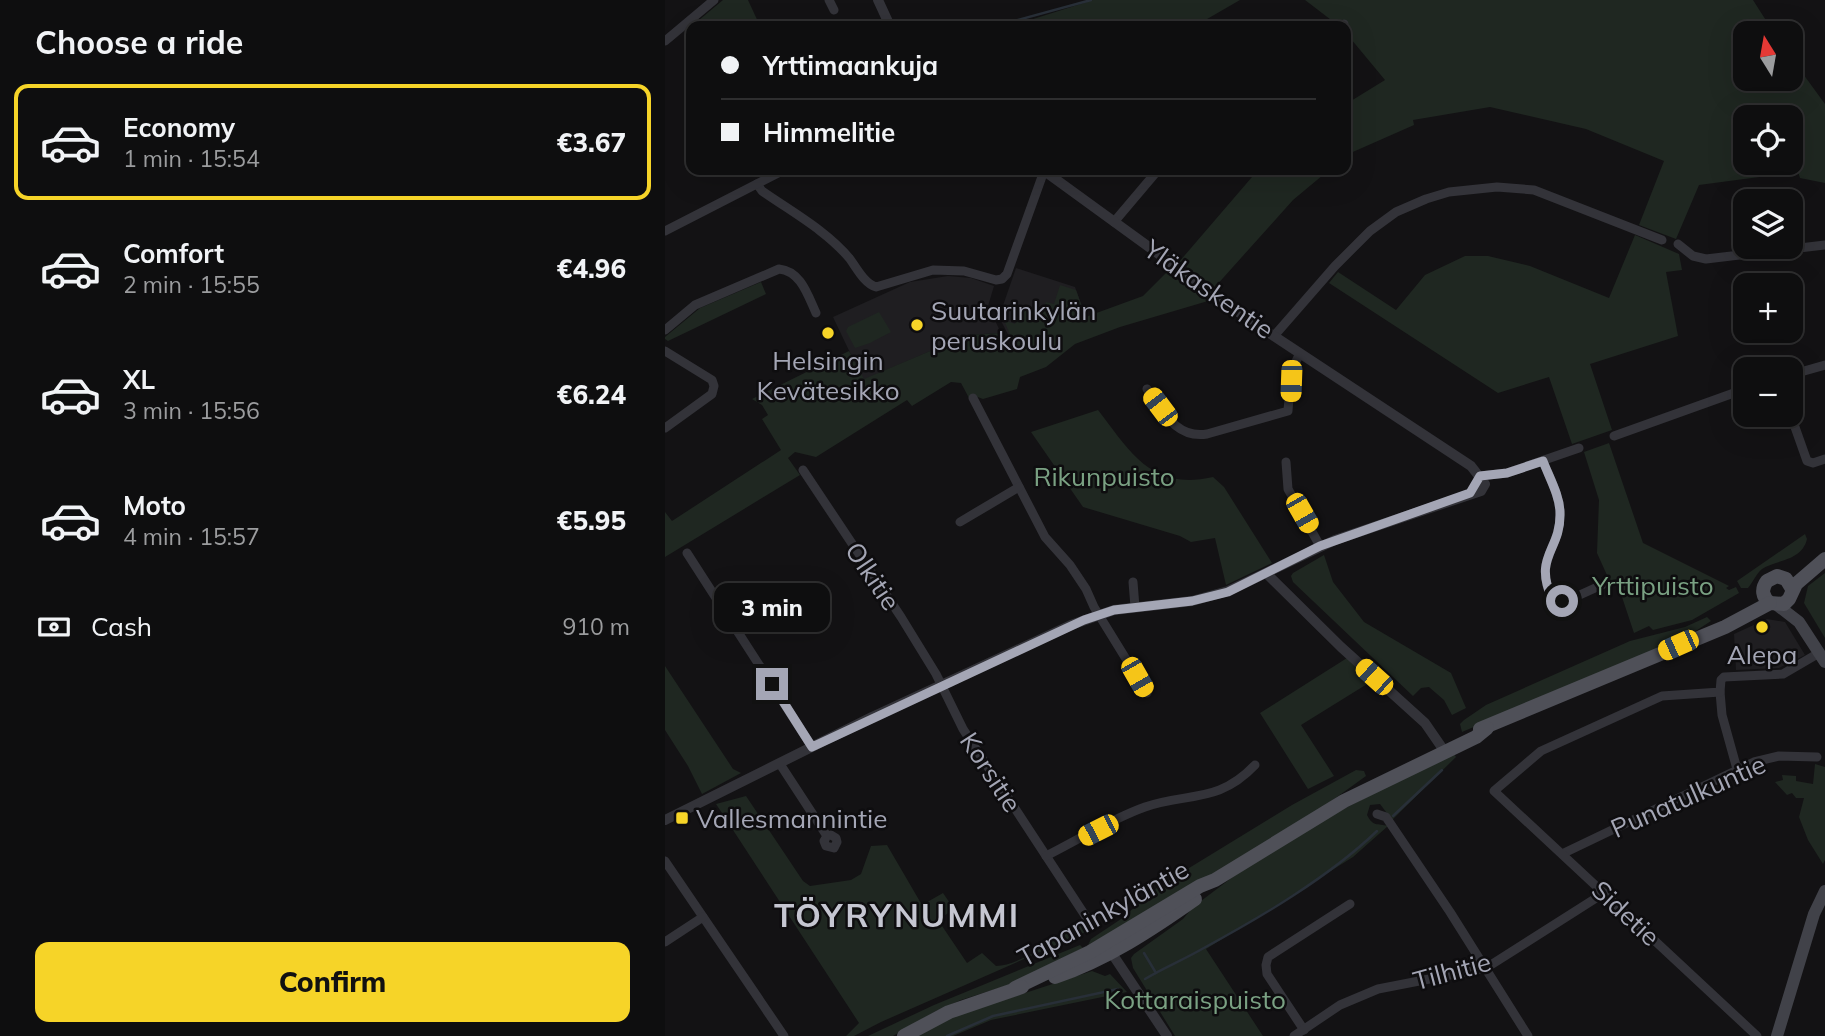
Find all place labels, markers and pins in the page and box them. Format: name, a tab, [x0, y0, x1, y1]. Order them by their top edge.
place label: Suutarinkylän peruskoulu	[931, 294, 1097, 357]
marker: Suutarinkylän peruskoulu	[909, 317, 925, 333]
marker: Helsingin Kevätesikko	[820, 325, 836, 341]
place label: Helsingin Kevätesikko	[756, 344, 900, 407]
marker: Alepa	[1754, 619, 1770, 635]
place label: Alepa	[1727, 638, 1797, 671]
place label: Vallesmannintie	[696, 802, 887, 835]
marker: Vallesmannintie	[674, 810, 690, 826]

